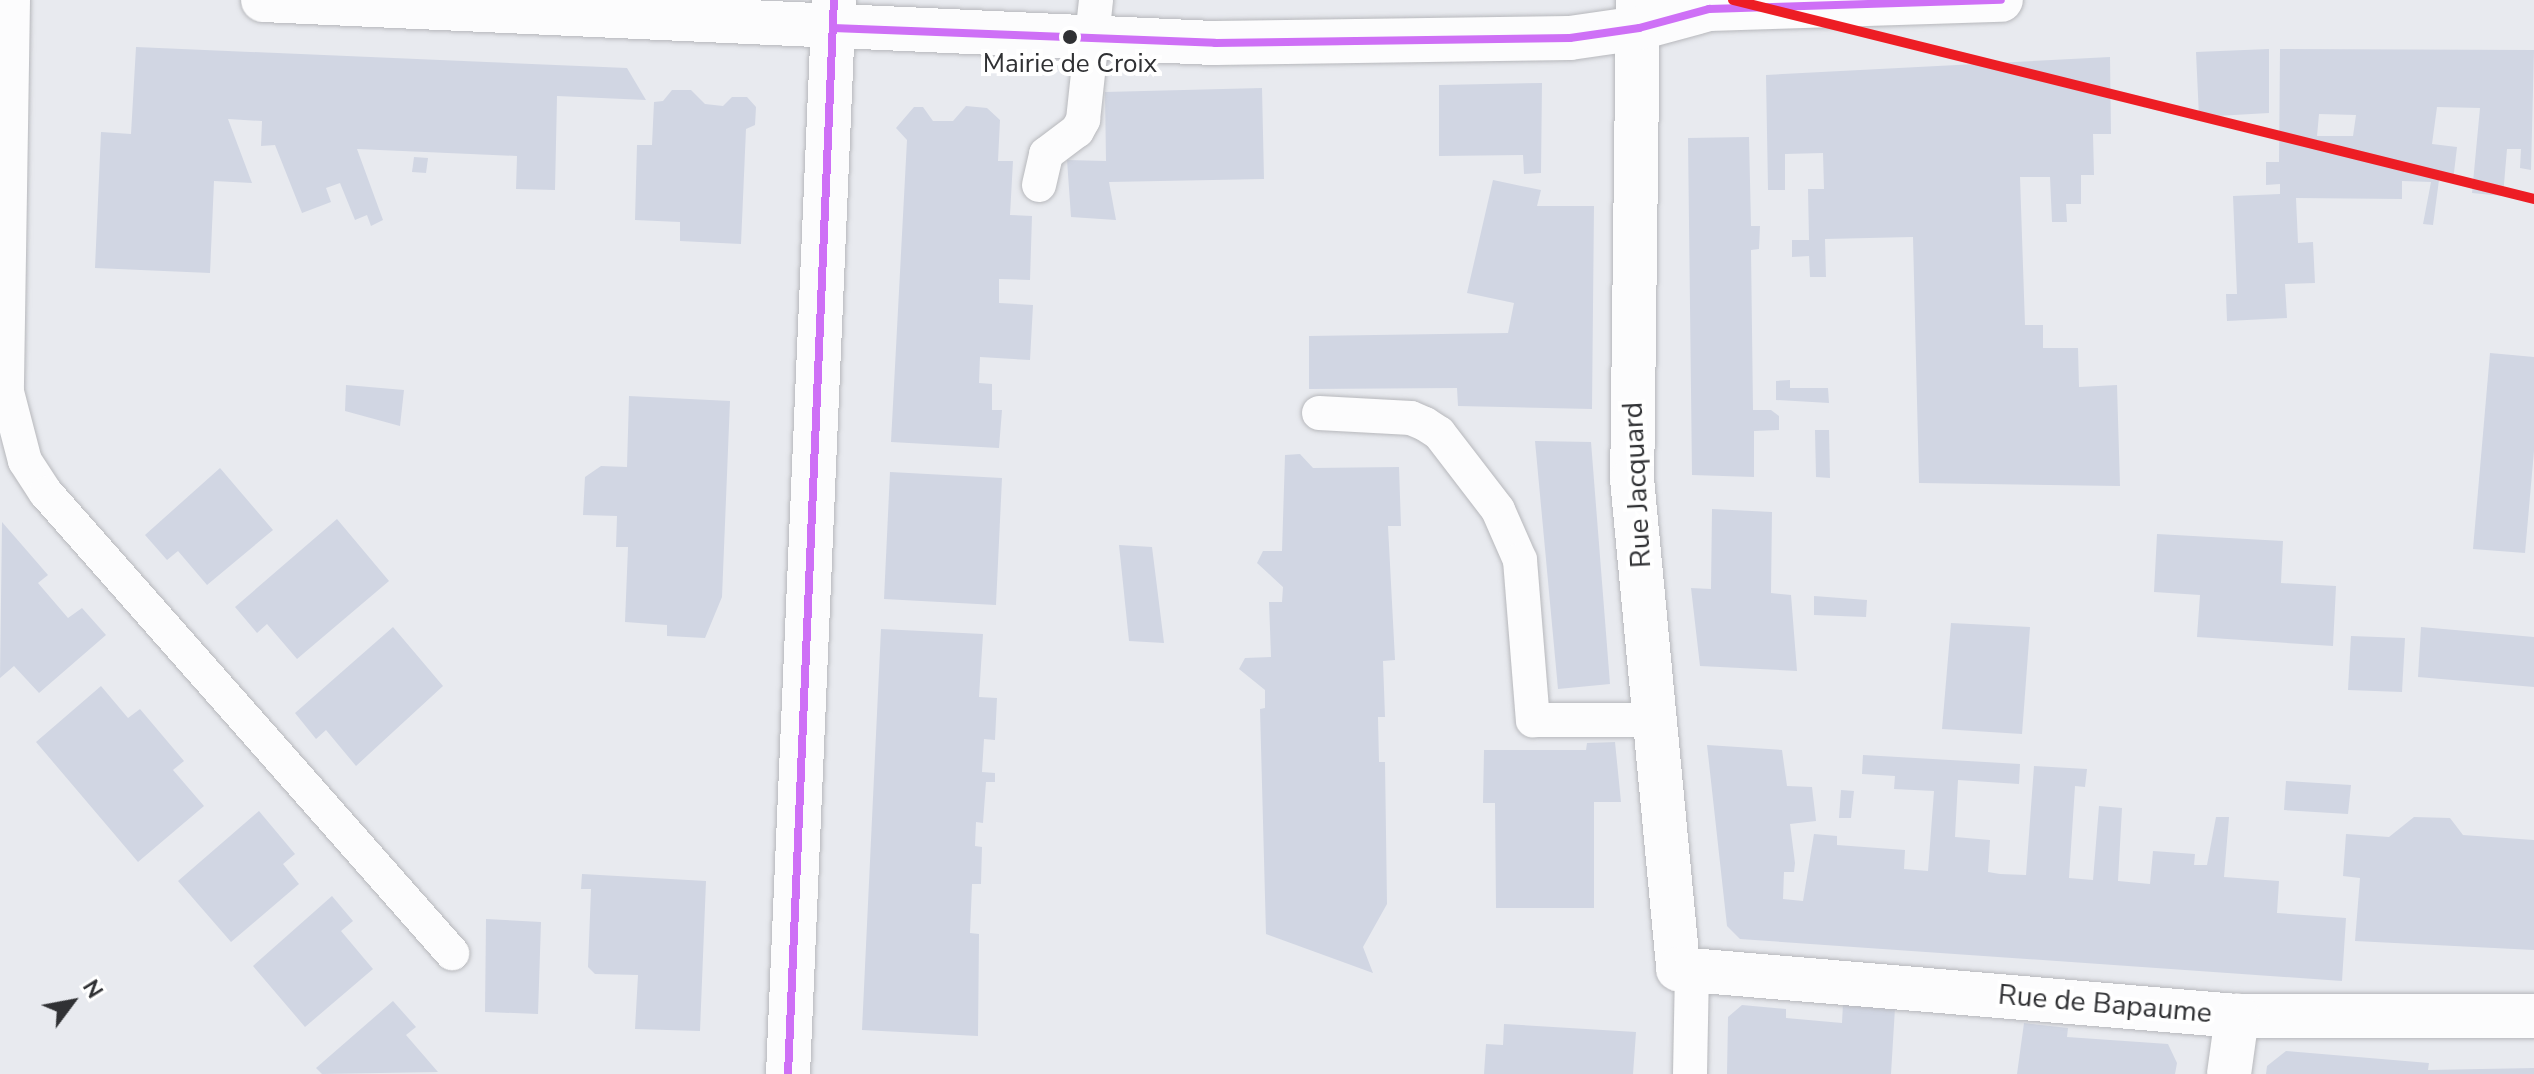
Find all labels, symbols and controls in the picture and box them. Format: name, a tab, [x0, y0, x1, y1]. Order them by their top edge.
marker: Mairie de Croix	[1062, 29, 1078, 45]
place label: Mairie de Croix	[983, 48, 1157, 80]
street label: Rue Jacquard	[1616, 401, 1658, 569]
north arrow	[32, 962, 112, 1042]
text: N	[75, 974, 109, 1004]
street label: Rue de Bapaume	[1997, 978, 2213, 1030]

